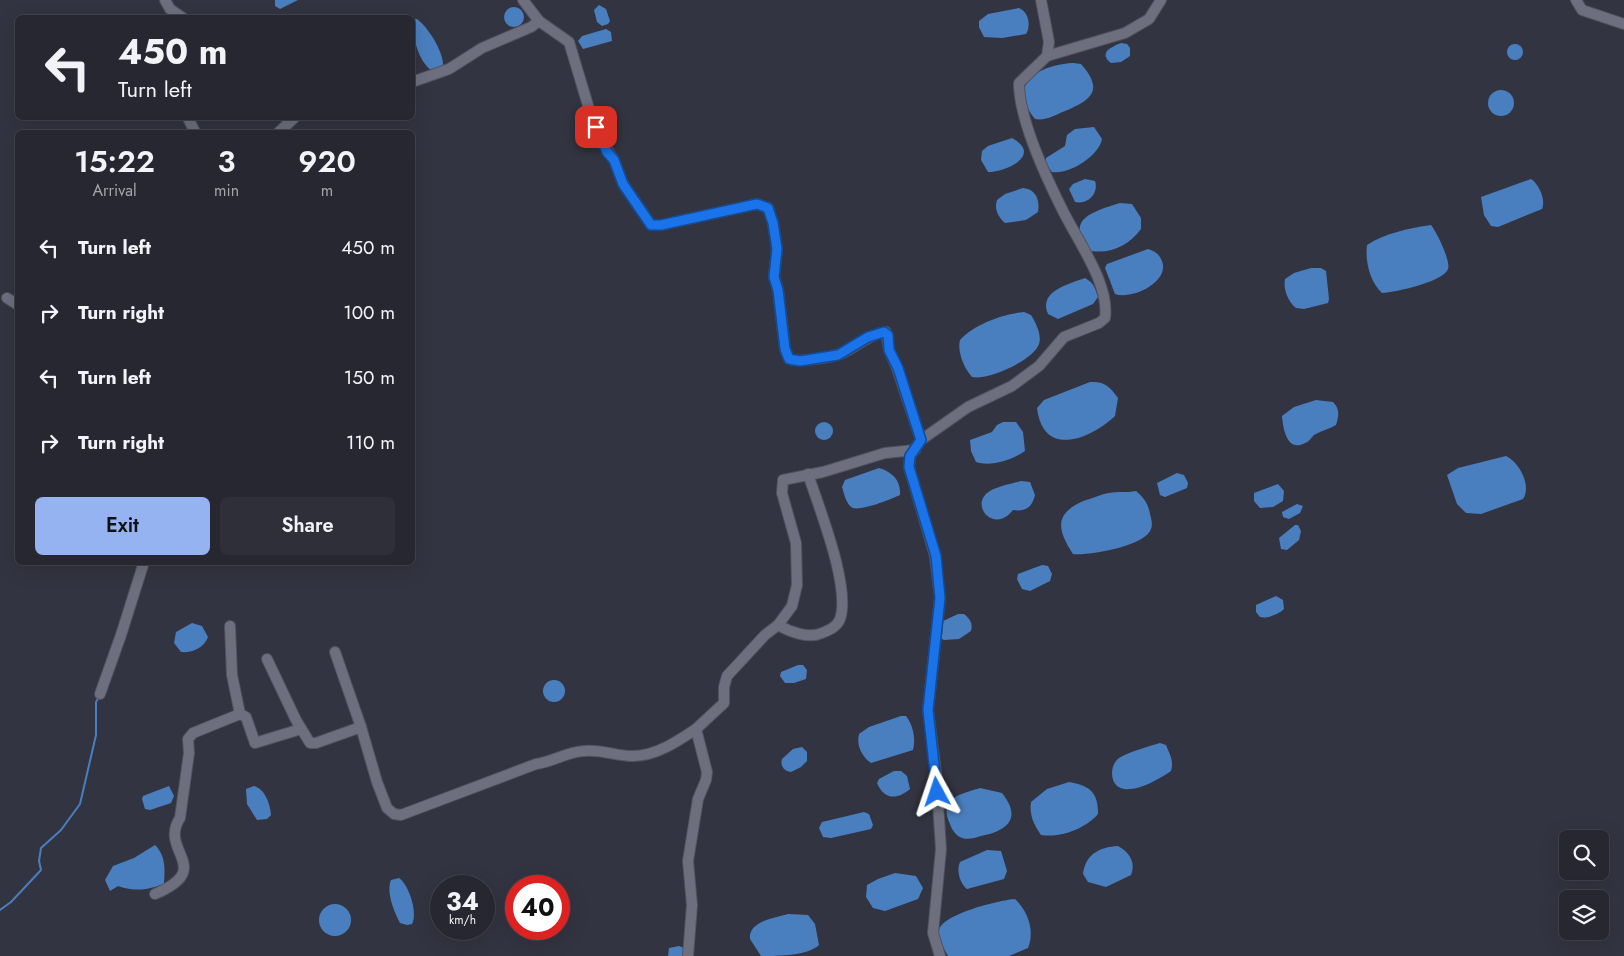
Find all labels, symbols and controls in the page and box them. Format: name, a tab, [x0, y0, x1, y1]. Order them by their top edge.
text: 450 m	[118, 27, 227, 77]
icon: left	[35, 35, 100, 100]
text: Turn left	[118, 73, 192, 105]
pin	[575, 106, 617, 148]
icon: arrive	[582, 113, 610, 141]
text: 15:22	[74, 140, 155, 183]
text: 3	[218, 140, 236, 183]
text: 920	[298, 140, 356, 183]
text: Arrival	[92, 179, 137, 202]
text: min	[214, 179, 239, 202]
text: m	[321, 179, 333, 202]
icon: left	[35, 234, 63, 262]
text: Turn left	[78, 234, 151, 261]
text: 450 m	[341, 234, 395, 261]
icon: right	[35, 299, 63, 327]
text: Turn right	[78, 299, 164, 326]
text: 100 m	[343, 299, 395, 326]
icon: left	[35, 364, 63, 392]
text: Turn left	[78, 364, 151, 391]
text: 150 m	[344, 364, 395, 391]
icon: right	[35, 429, 63, 457]
text: Turn right	[78, 429, 164, 456]
text: 110 m	[346, 429, 395, 456]
button: Exit	[35, 497, 210, 555]
button: Share	[220, 497, 395, 555]
position arrow	[910, 765, 962, 817]
map controls	[1559, 830, 1609, 940]
button: search	[1559, 830, 1609, 880]
speed limit sign: 40	[505, 875, 570, 940]
text: 34	[446, 883, 479, 919]
button: layers	[1559, 890, 1609, 940]
text: km/h	[449, 911, 476, 929]

